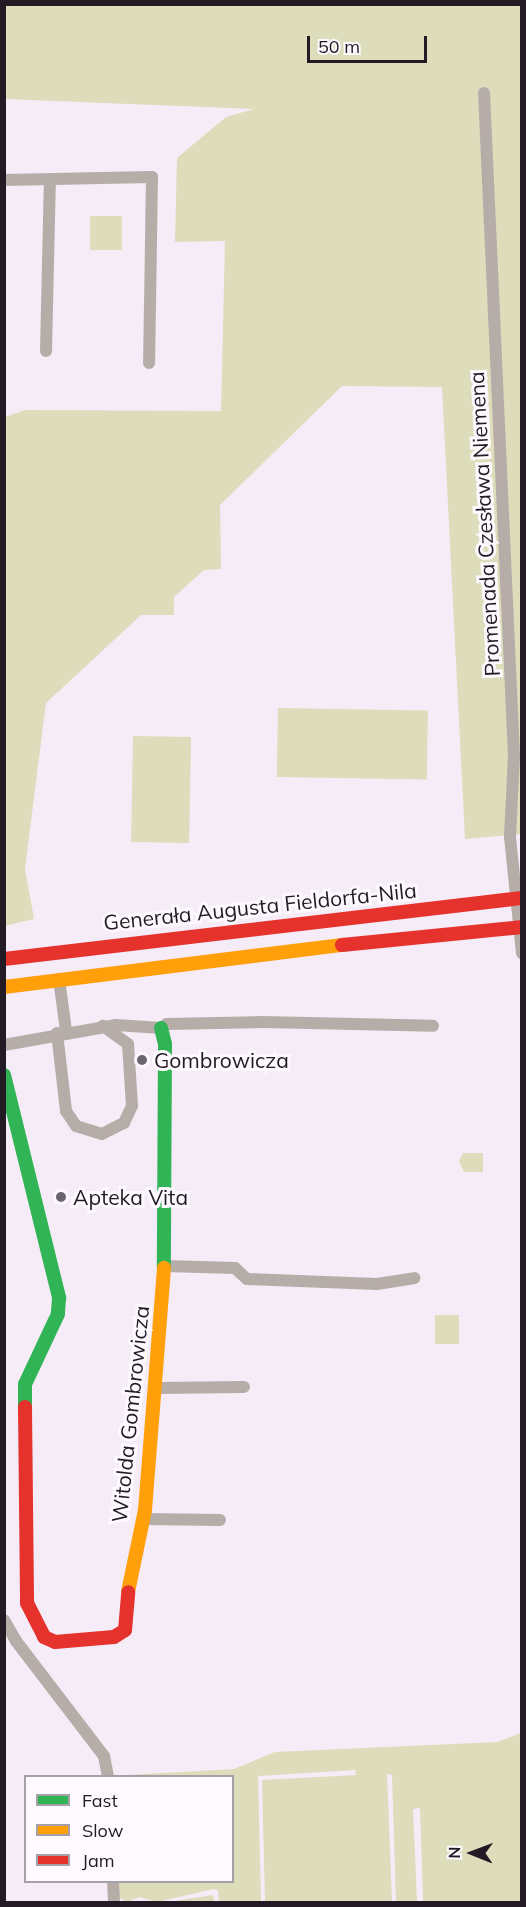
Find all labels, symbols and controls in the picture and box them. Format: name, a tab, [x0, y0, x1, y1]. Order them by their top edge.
scale bar	[310, 24, 430, 62]
text: 50 m	[318, 35, 360, 58]
street label: Promenada Czesława Niemena	[463, 371, 505, 677]
street label: Generała Augusta Fieldorfa-Nila	[102, 877, 418, 935]
place label: Gombrowicza	[154, 1047, 289, 1073]
marker: Gombrowicza	[135, 1053, 149, 1067]
place label: Apteka Vita	[73, 1184, 188, 1210]
marker: Apteka Vita	[54, 1190, 68, 1204]
street label: Witolda Gombrowicza	[106, 1304, 154, 1524]
legend	[24, 1775, 234, 1883]
text: Fast	[82, 1789, 118, 1812]
text: Slow	[82, 1819, 123, 1842]
north arrow	[442, 1823, 502, 1883]
text: N	[444, 1846, 464, 1859]
text: Jam	[82, 1849, 115, 1872]

